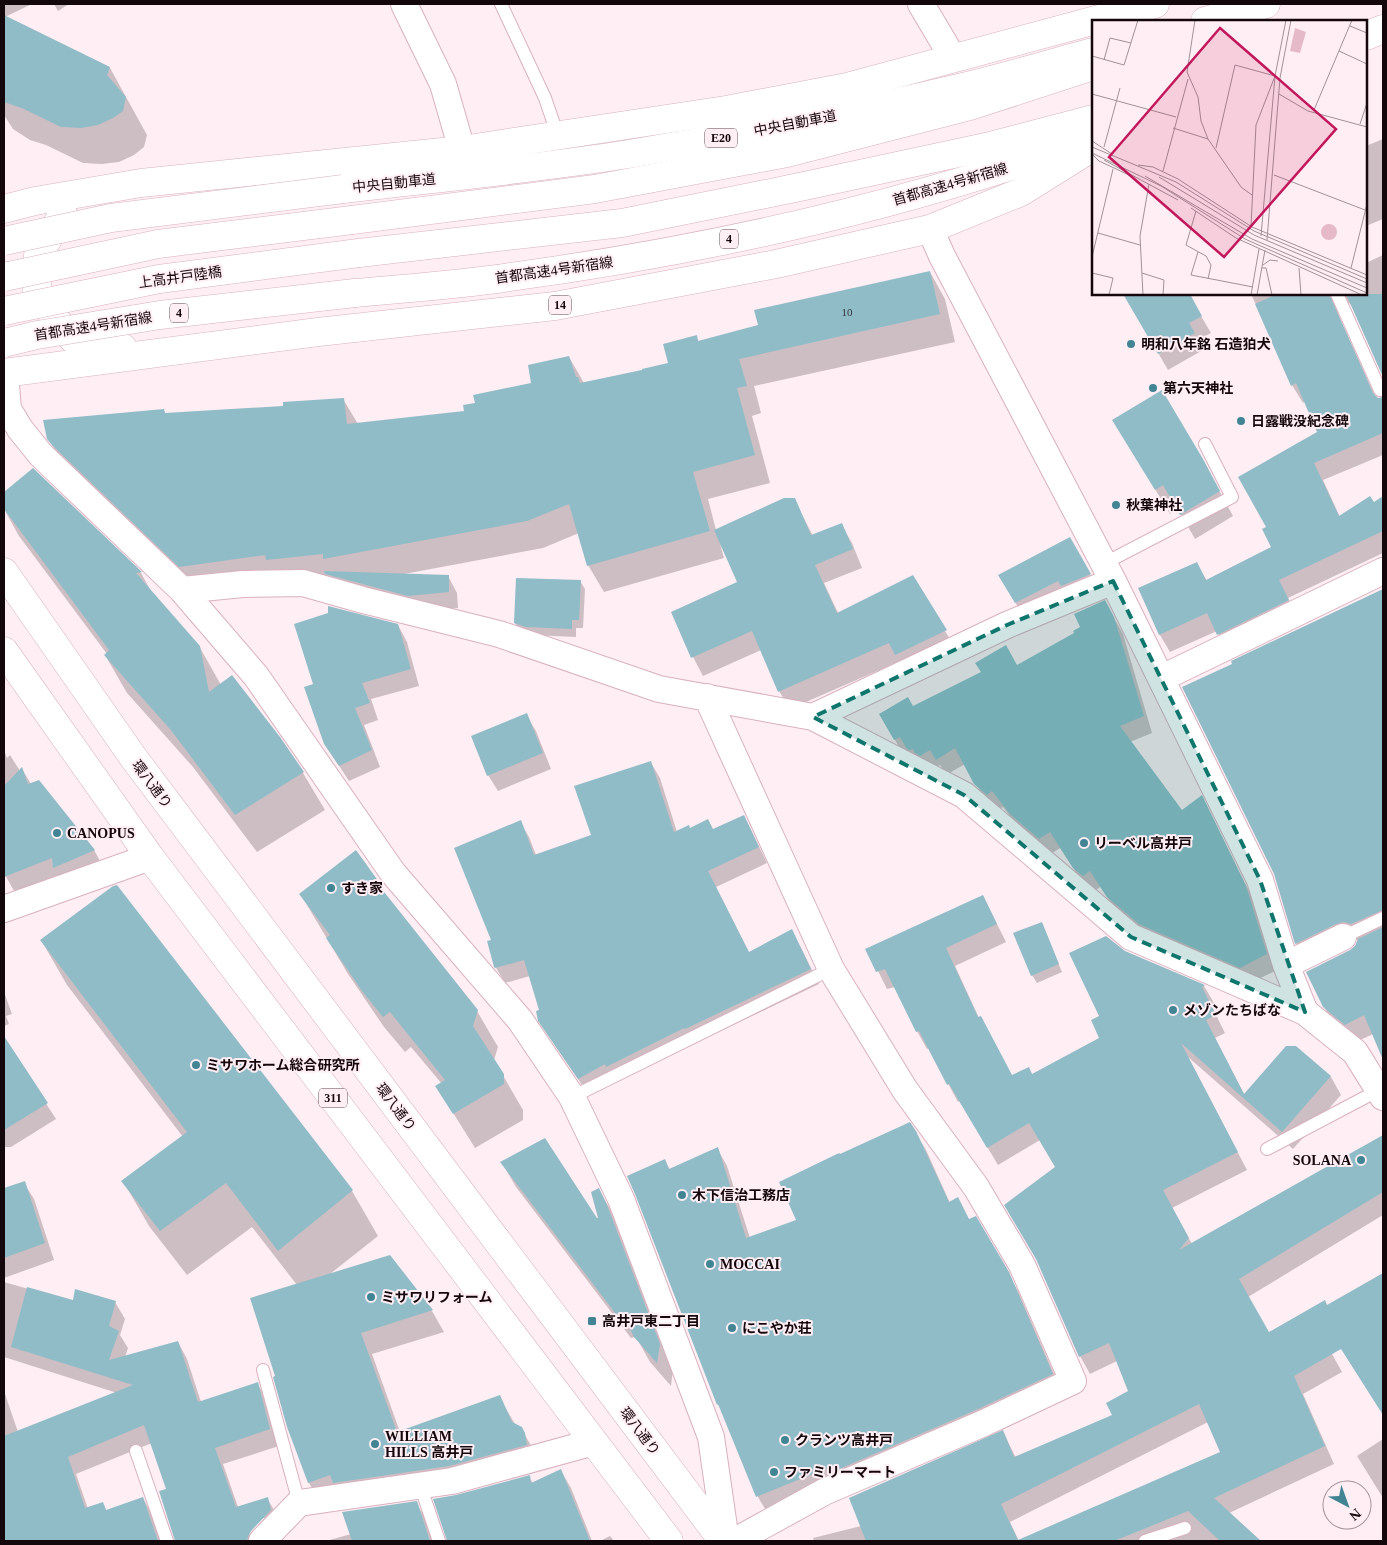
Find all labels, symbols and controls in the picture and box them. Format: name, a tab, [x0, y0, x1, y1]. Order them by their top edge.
inset map	[1092, 20, 1367, 295]
street label: 中央自動車道	[752, 108, 838, 139]
road number: E20	[705, 128, 737, 148]
street label: 首都高速4号新宿線	[891, 161, 1009, 208]
street label: 中央自動車道	[351, 172, 437, 195]
road number: 4	[720, 230, 738, 248]
street label: 首都高速4号新宿線	[494, 255, 614, 286]
street label: 上高井戸陸橋	[137, 263, 223, 291]
road number: 14	[549, 296, 571, 314]
road number: 4	[170, 304, 188, 322]
house number: 10	[842, 306, 853, 318]
street label: 首都高速4号新宿線	[33, 310, 153, 343]
place label: 明和八年銘 石造狛犬	[1141, 336, 1271, 352]
marker: 明和八年銘 石造狛犬	[1125, 338, 1137, 350]
place label: 第六天神社	[1163, 380, 1233, 396]
marker: 第六天神社	[1147, 382, 1159, 394]
place label: 日露戦没紀念碑	[1251, 413, 1349, 429]
marker: 日露戦没紀念碑	[1235, 415, 1247, 427]
place label: 秋葉神社	[1126, 497, 1182, 513]
marker: 秋葉神社	[1110, 499, 1122, 511]
street label: 環八通り	[129, 757, 174, 811]
place label: CANOPUS	[67, 826, 135, 841]
marker: CANOPUS	[51, 827, 63, 839]
place label: リーベル高井戸	[1094, 835, 1192, 851]
marker: リーベル高井戸	[1078, 837, 1090, 849]
place label: すき家	[341, 881, 383, 896]
marker: すき家	[325, 882, 337, 894]
place label: メゾンたちばな	[1183, 1002, 1281, 1018]
marker: メゾンたちばな	[1167, 1004, 1179, 1016]
place label: ミサワホーム総合研究所	[206, 1057, 360, 1073]
marker: ミサワホーム総合研究所	[190, 1059, 202, 1071]
street label: 環八通り	[373, 1080, 418, 1134]
road number: 311	[319, 1088, 347, 1108]
place label: SOLANA	[1293, 1153, 1352, 1168]
marker: SOLANA	[1355, 1154, 1367, 1166]
place label: 木下信治工務店	[692, 1187, 790, 1203]
marker: 木下信治工務店	[676, 1189, 688, 1201]
place label: MOCCAI	[720, 1257, 780, 1272]
marker: MOCCAI	[704, 1258, 716, 1270]
place label: ミサワリフォーム	[381, 1290, 493, 1305]
marker: ミサワリフォーム	[365, 1291, 377, 1303]
place label: 高井戸東二丁目	[602, 1313, 700, 1329]
marker: 高井戸東二丁目	[586, 1315, 598, 1327]
place label: にこやか荘	[742, 1321, 812, 1336]
marker: にこやか荘	[726, 1322, 738, 1334]
street label: 環八通り	[617, 1404, 662, 1458]
place label: WILLIAM HILLS 高井戸	[385, 1429, 473, 1460]
place label: クランツ高井戸	[795, 1432, 893, 1448]
marker: クランツ高井戸	[779, 1434, 791, 1446]
marker: WILLIAM HILLS 高井戸	[369, 1438, 381, 1450]
place label: ファミリーマート	[784, 1465, 896, 1480]
marker: ファミリーマート	[768, 1466, 780, 1478]
north arrow	[1322, 1480, 1372, 1530]
text: N	[1346, 1505, 1364, 1523]

